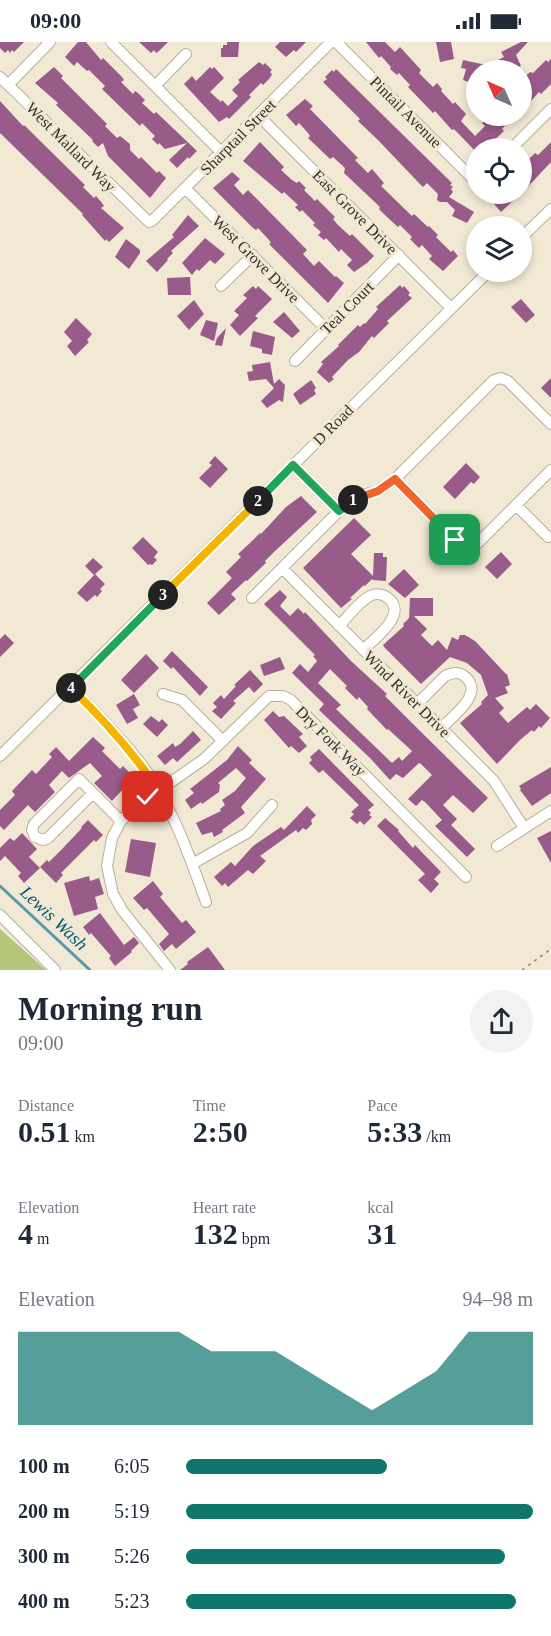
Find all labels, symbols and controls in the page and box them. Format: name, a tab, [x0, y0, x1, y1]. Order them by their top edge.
text: 09:00	[30, 8, 81, 33]
north arrow	[466, 60, 532, 126]
map controls	[466, 60, 532, 282]
street label: Pintail Avenue	[367, 73, 445, 151]
street label: Sharptail Street	[197, 96, 280, 179]
street label: West Mallard Way	[22, 99, 119, 196]
button: locate	[466, 138, 532, 204]
street label: East Grove Drive	[309, 166, 401, 258]
street label: West Grove Drive	[209, 212, 303, 306]
button: layers	[466, 216, 532, 282]
street label: Teal Court	[317, 278, 377, 338]
street label: D Road	[310, 402, 356, 448]
pin: 1	[338, 485, 368, 515]
pin: 2	[243, 486, 273, 516]
text: 1	[349, 491, 357, 508]
text: 2	[254, 492, 262, 509]
pin	[429, 514, 480, 565]
icon: arrive	[438, 523, 471, 556]
pin: 3	[148, 580, 178, 610]
text: 3	[159, 586, 167, 603]
street label: Wind River Drive	[360, 647, 454, 741]
pin: 4	[56, 673, 86, 703]
text: 4	[67, 679, 75, 696]
street label: Dry Fork Way	[292, 703, 369, 780]
pin	[122, 771, 173, 822]
icon: check	[131, 780, 164, 813]
water label: Lewis Wash	[15, 881, 92, 954]
button: share	[470, 990, 533, 1053]
text: Morning run	[18, 991, 202, 1027]
text: 09:00	[18, 1032, 64, 1054]
text: Distance	[18, 1097, 74, 1114]
text: Time	[193, 1097, 226, 1114]
text: Pace	[367, 1097, 398, 1114]
text: 0.51	[18, 1115, 71, 1148]
text: 2:50	[193, 1115, 248, 1148]
text: 5:33	[367, 1115, 422, 1148]
text: km	[71, 1128, 95, 1145]
text: /km	[422, 1128, 451, 1145]
text: Elevation	[18, 1199, 79, 1216]
text: Heart rate	[193, 1199, 256, 1216]
text: kcal	[367, 1199, 394, 1216]
text: 4	[18, 1217, 33, 1250]
text: 132	[193, 1217, 238, 1250]
text: 31	[367, 1217, 397, 1250]
text: m	[33, 1230, 49, 1247]
text: bpm	[238, 1230, 270, 1247]
text: Elevation	[18, 1288, 95, 1310]
text: 94–98 m	[462, 1288, 533, 1310]
text: 100 m	[18, 1455, 70, 1477]
text: 6:05	[114, 1455, 150, 1477]
text: 200 m	[18, 1500, 70, 1522]
text: 5:19	[114, 1500, 150, 1522]
text: 300 m	[18, 1545, 70, 1567]
text: 5:26	[114, 1545, 150, 1567]
text: 400 m	[18, 1590, 70, 1612]
text: 5:23	[114, 1590, 150, 1612]

